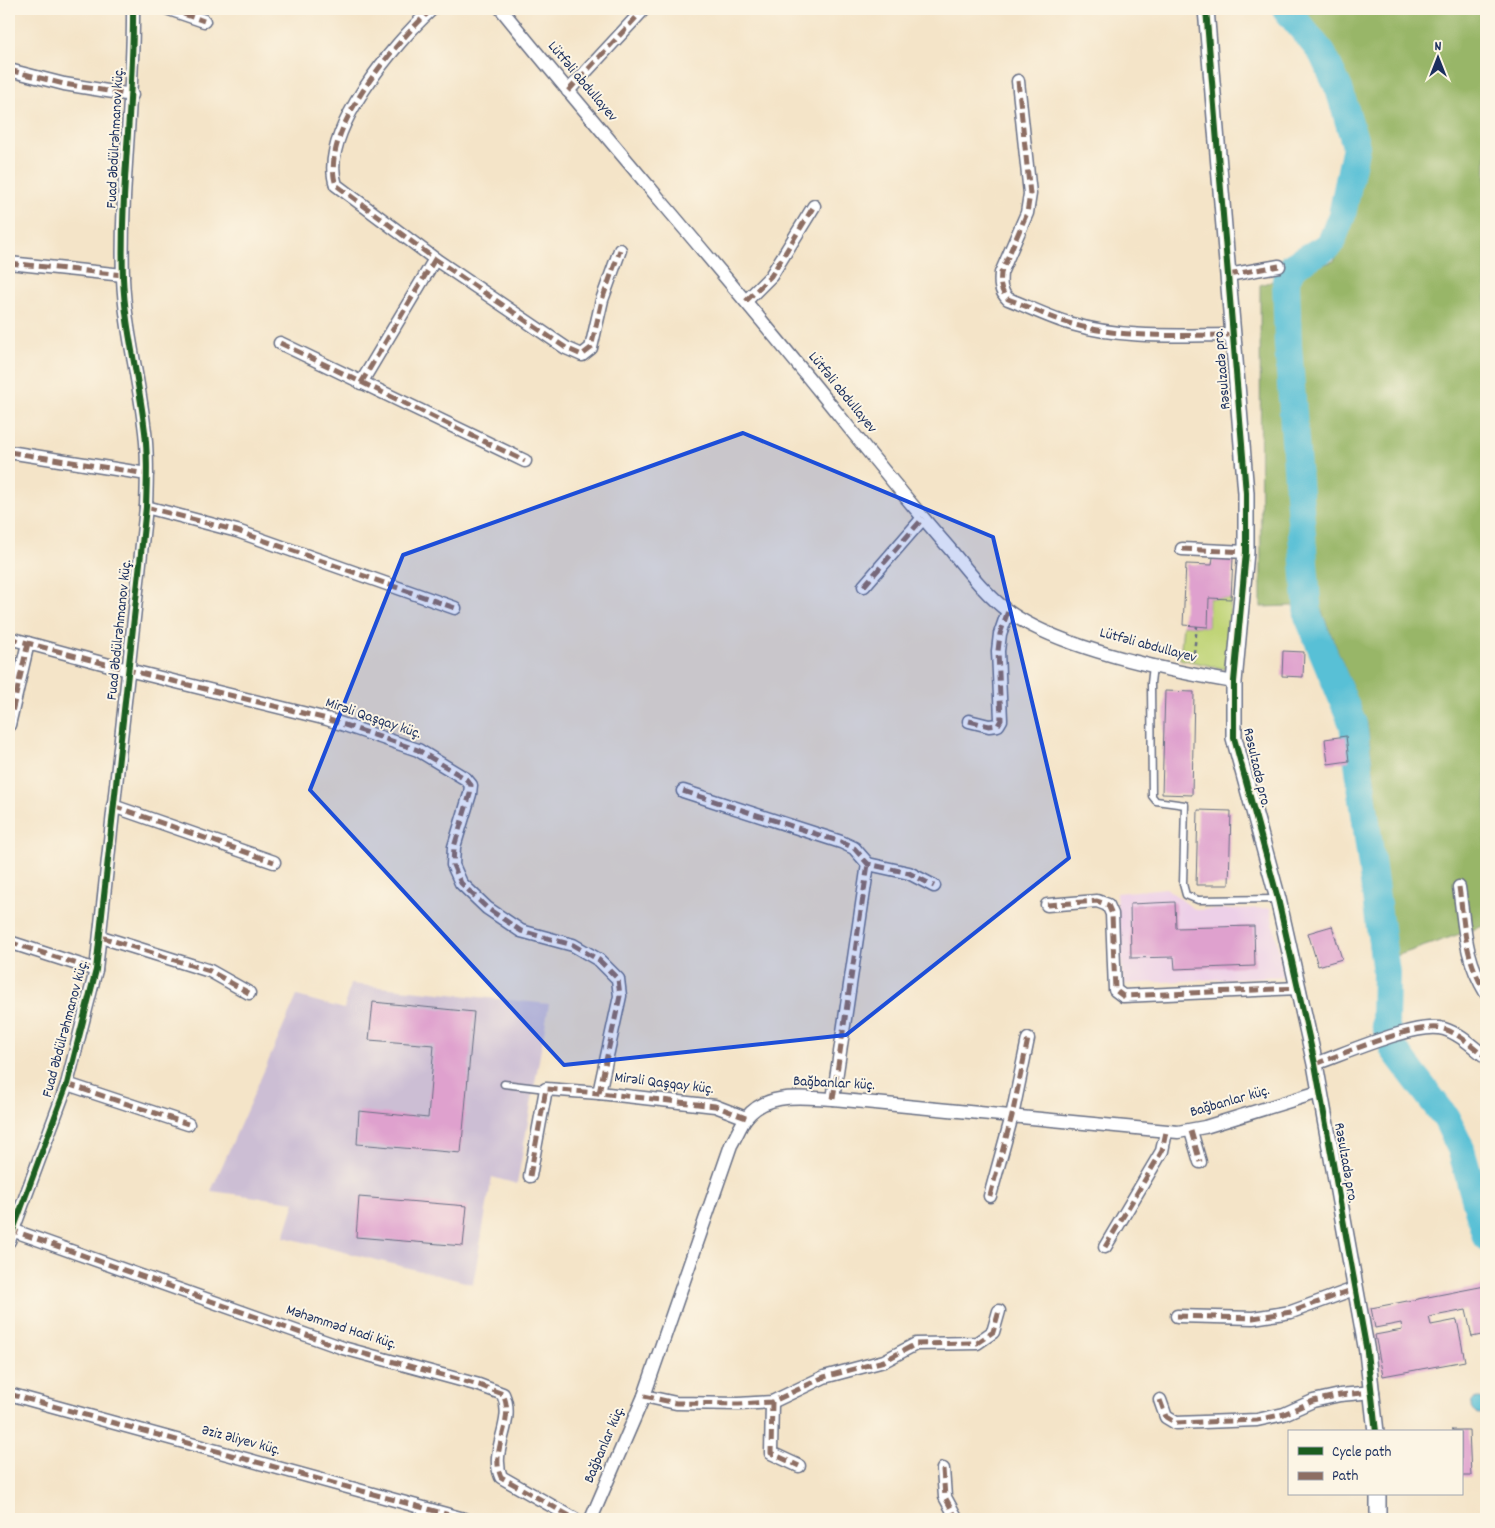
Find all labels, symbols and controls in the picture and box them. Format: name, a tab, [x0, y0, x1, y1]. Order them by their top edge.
north arrow	[1412, 32, 1462, 82]
street label: Lütfəli abdullayev	[542, 37, 623, 128]
text: N	[1435, 37, 1442, 57]
street label: Fuad Əbdülrəhmanov küç.	[101, 67, 131, 209]
street label: Rəsulzadə pro.	[1208, 328, 1238, 410]
street label: Lütfəli abdullayev	[802, 347, 882, 439]
street label: Fuad Əbdülrəhmanov küç.	[102, 559, 138, 701]
street label: Lütfəli abdullayev	[1097, 622, 1200, 670]
street label: Mirəli Qaşqay küç.	[322, 692, 424, 746]
street label: Rəsulzadə pro.	[1236, 726, 1276, 810]
street label: Fuad Əbdülrəhmanov küç.	[37, 958, 95, 1100]
street label: Mirəli Qaşqay küç.	[613, 1067, 715, 1101]
street label: Bağbanlar küç.	[793, 1071, 875, 1097]
street label: Bağbanlar küç.	[1188, 1080, 1272, 1124]
street label: Rəsulzadə pro.	[1327, 1121, 1363, 1205]
street label: Məhəmməd Hadi küç.	[283, 1300, 399, 1356]
street label: Bağbanlar küç.	[579, 1403, 631, 1487]
street label: Əziz Əliyev küç.	[199, 1420, 283, 1462]
legend	[1288, 1430, 1462, 1496]
text: Cycle path	[1332, 1442, 1392, 1464]
text: Path	[1332, 1466, 1358, 1488]

